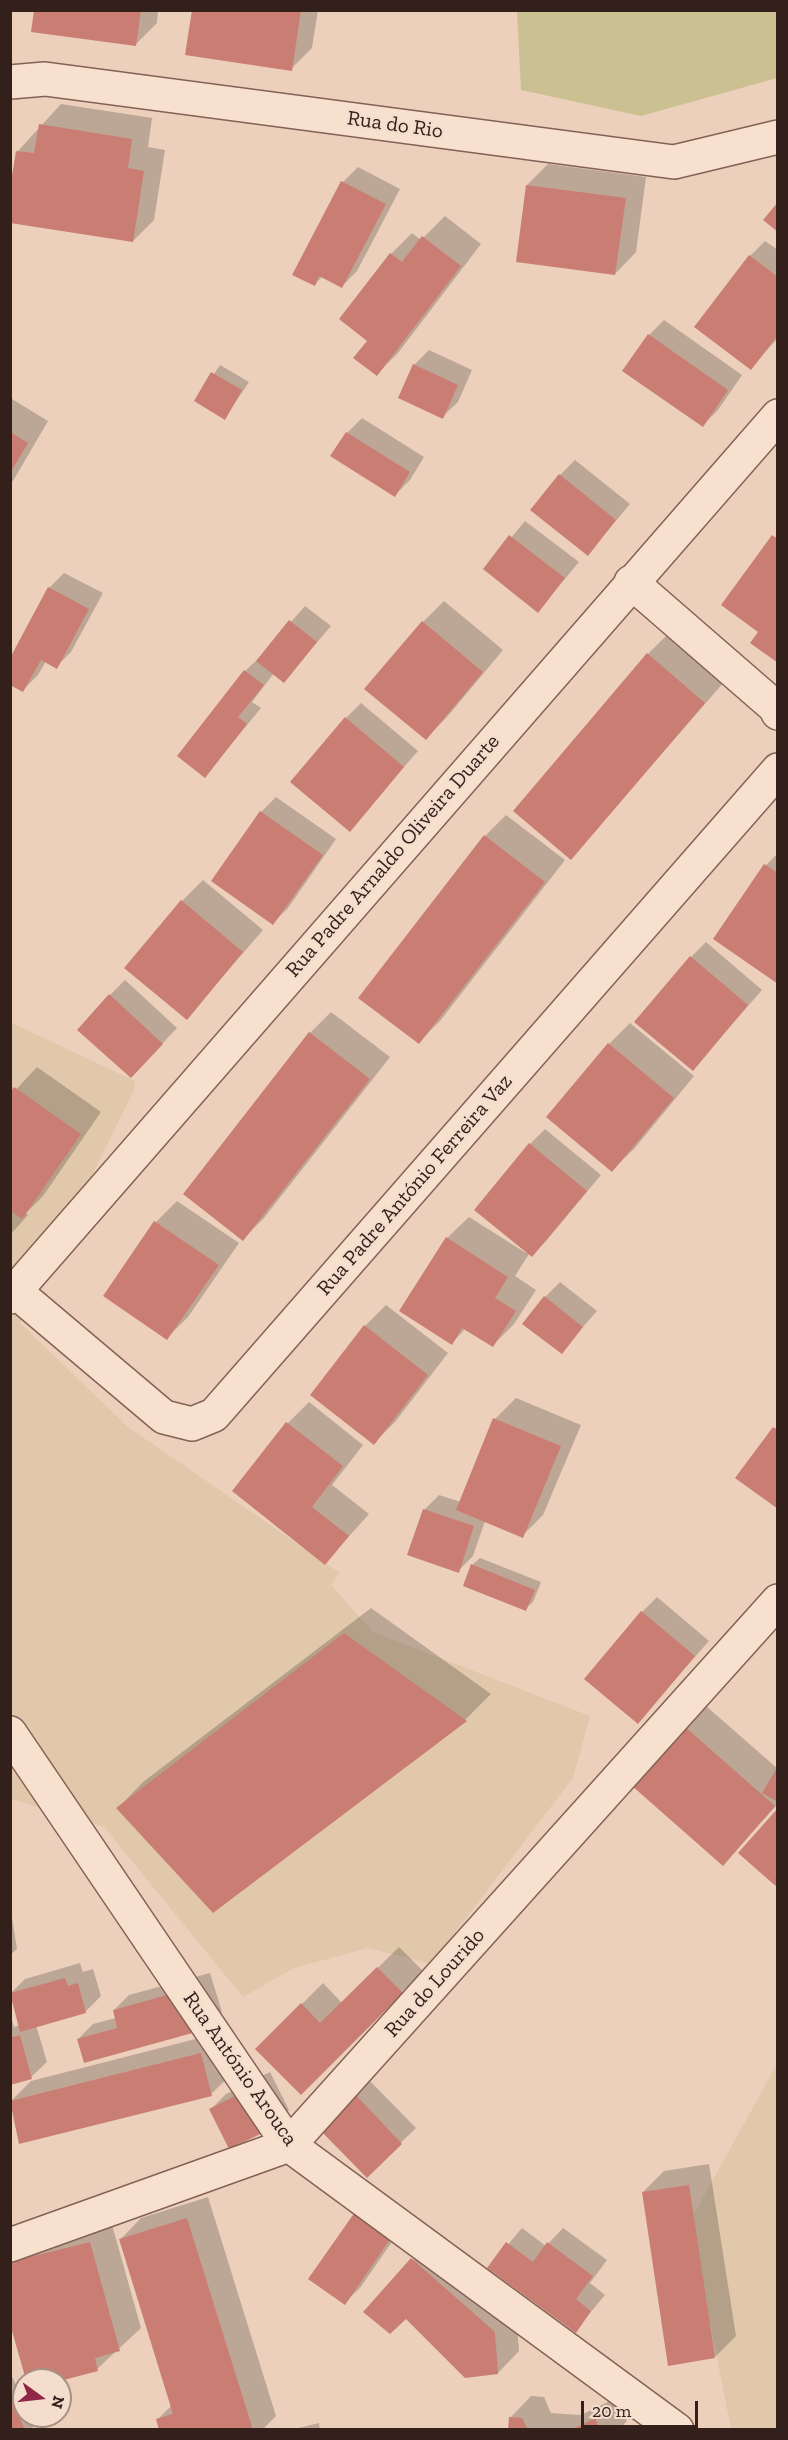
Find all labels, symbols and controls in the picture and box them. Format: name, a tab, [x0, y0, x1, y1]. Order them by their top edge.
street label: Rua do Rio	[346, 106, 444, 144]
street label: Rua Padre Arnaldo Oliveira Duarte	[281, 730, 505, 982]
street label: Rua Padre António Ferreira Vaz	[312, 1069, 518, 1301]
street label: Rua do Lourido	[380, 1923, 490, 2043]
street label: Rua António Arouca	[177, 1987, 303, 2151]
north arrow	[12, 2368, 72, 2428]
scale bar	[584, 2389, 701, 2427]
text: N	[47, 2394, 69, 2411]
text: 20 m	[592, 2400, 631, 2422]

